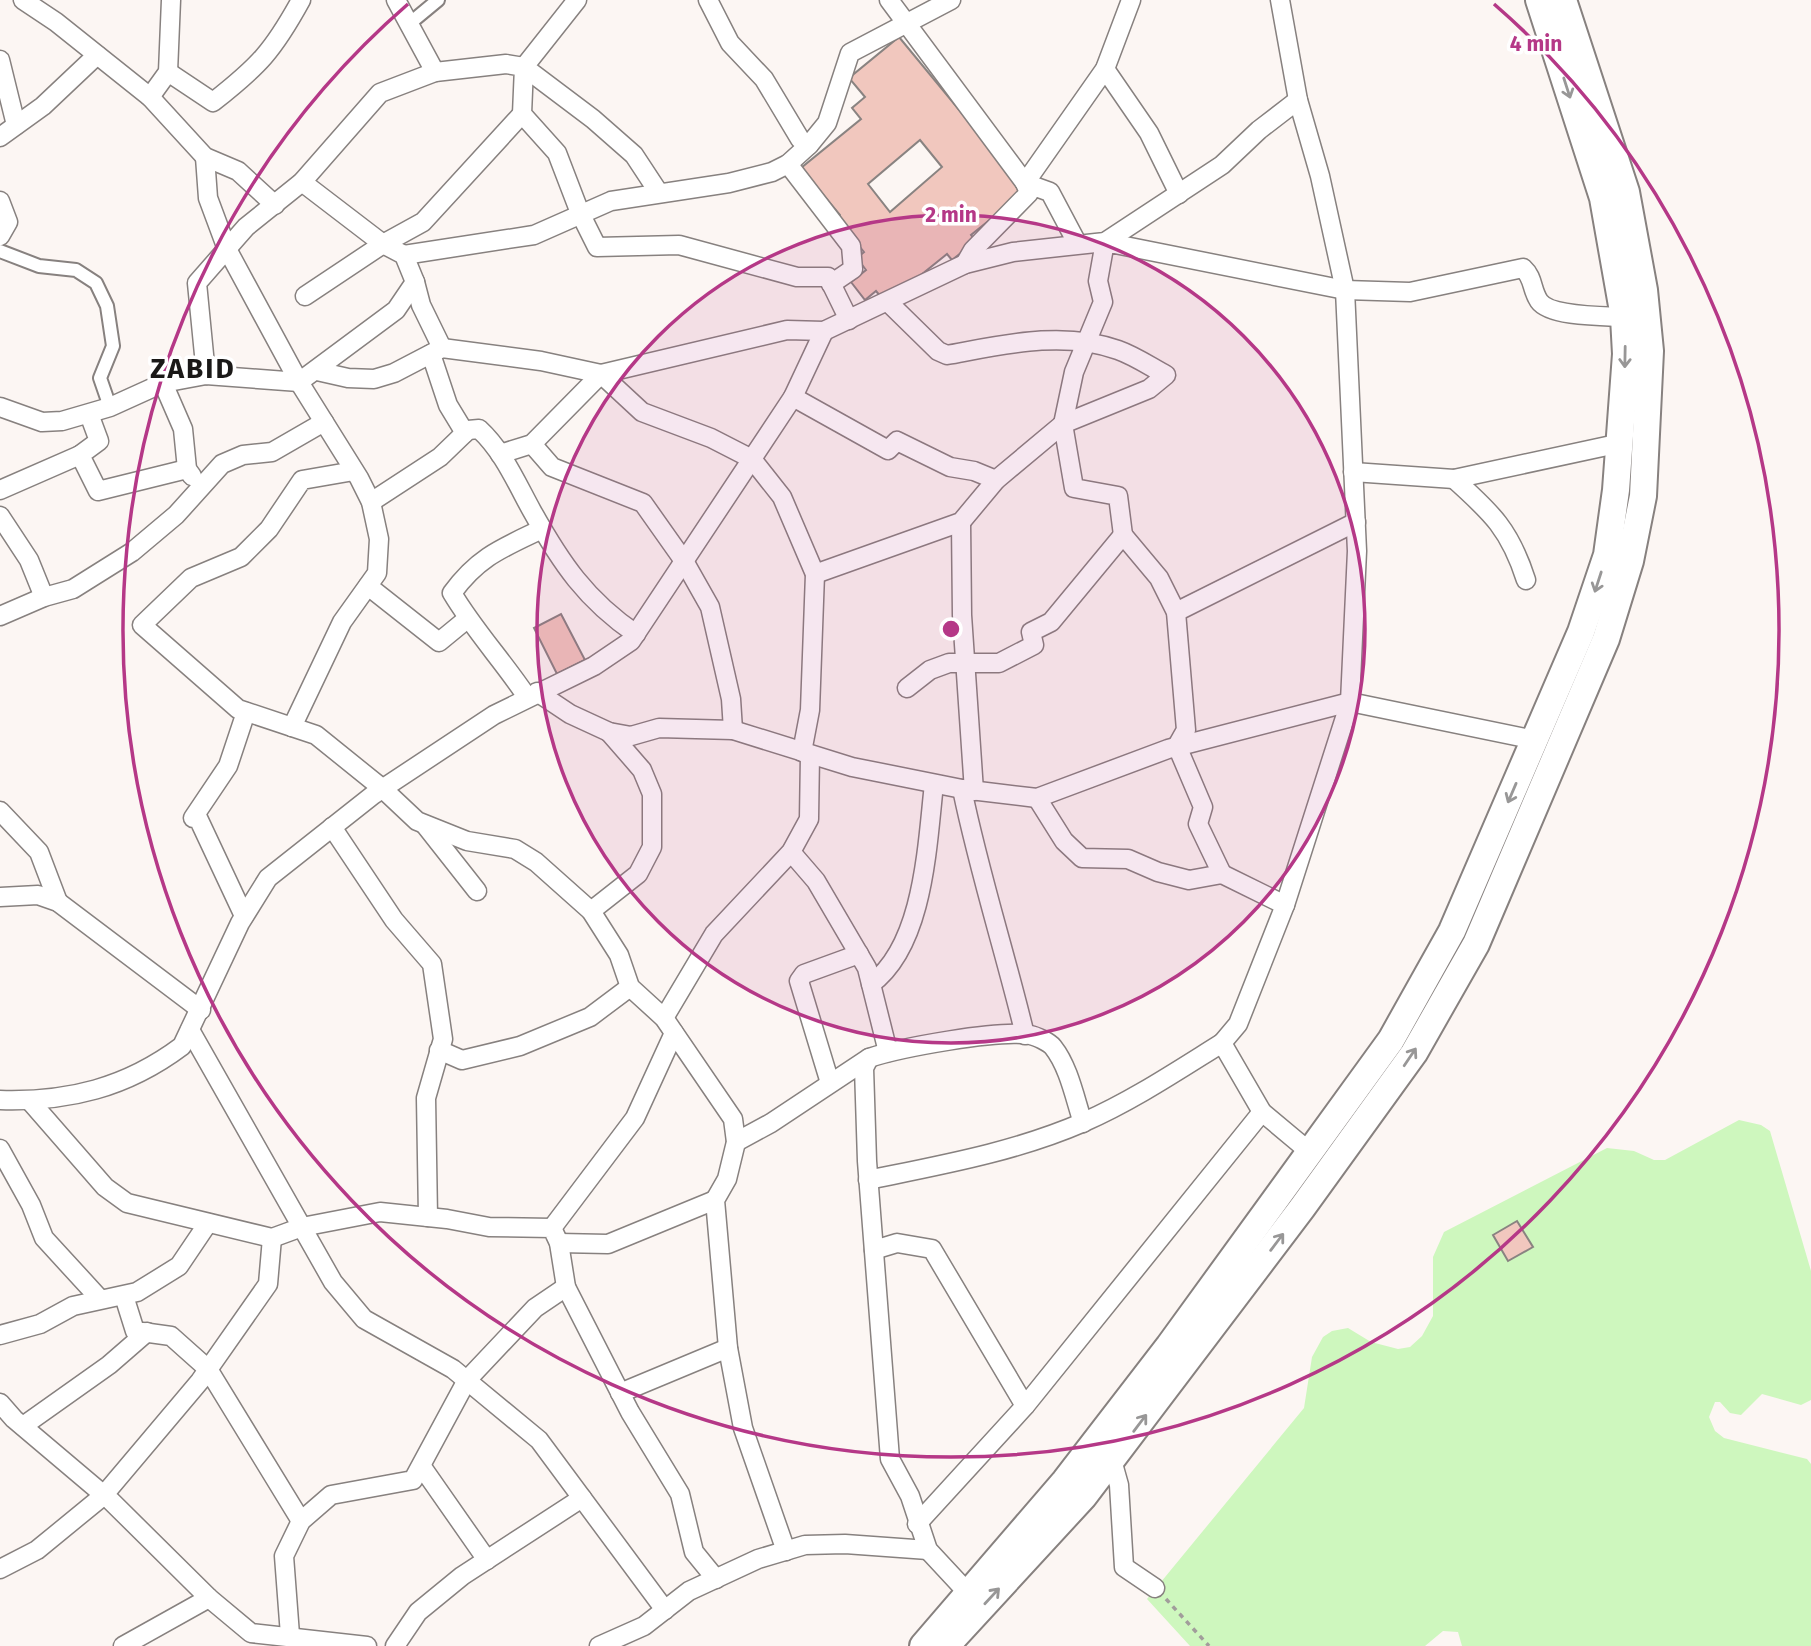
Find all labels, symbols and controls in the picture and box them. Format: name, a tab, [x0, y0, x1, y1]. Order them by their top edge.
text: 4 min	[1510, 31, 1562, 57]
one-way arrow	[1562, 77, 1575, 99]
text: 2 min	[925, 202, 977, 228]
one-way arrow	[1619, 346, 1632, 369]
district label: ZABID	[150, 352, 236, 385]
one-way arrow	[1590, 571, 1603, 593]
centre of rings	[939, 617, 963, 641]
one-way arrow	[1505, 782, 1518, 803]
one-way arrow	[1403, 1048, 1418, 1067]
one-way arrow	[1270, 1233, 1285, 1251]
one-way arrow	[1133, 1415, 1148, 1433]
one-way arrow	[984, 1588, 1001, 1605]

